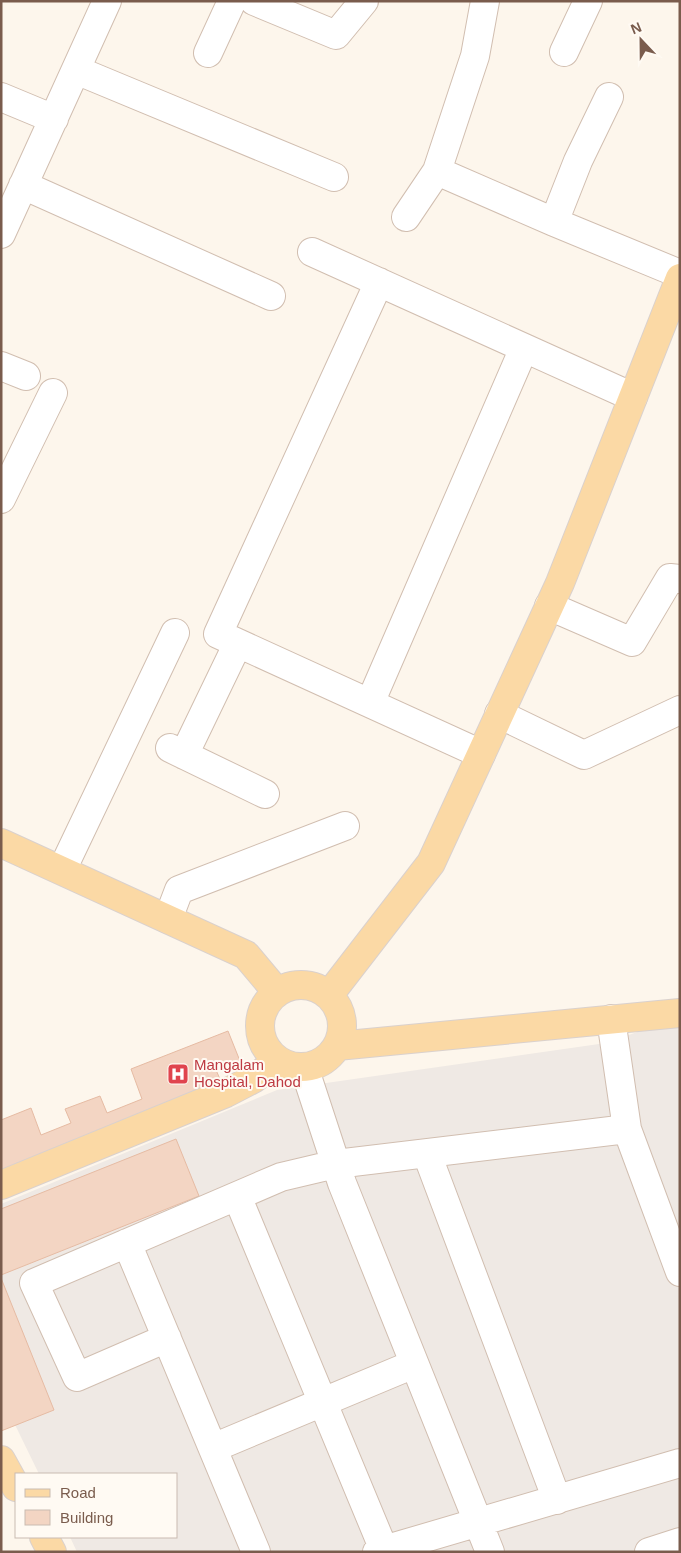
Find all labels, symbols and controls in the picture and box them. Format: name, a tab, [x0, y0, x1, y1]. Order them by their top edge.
north arrow	[616, 15, 666, 65]
text: N	[628, 19, 644, 37]
place label: Mangalam Hospital, Dahod	[194, 1056, 301, 1090]
hospital icon: Mangalam Hospital, Dahod	[166, 1062, 190, 1086]
legend	[15, 1473, 178, 1538]
text: Road	[60, 1484, 96, 1501]
text: Building	[60, 1509, 113, 1526]

